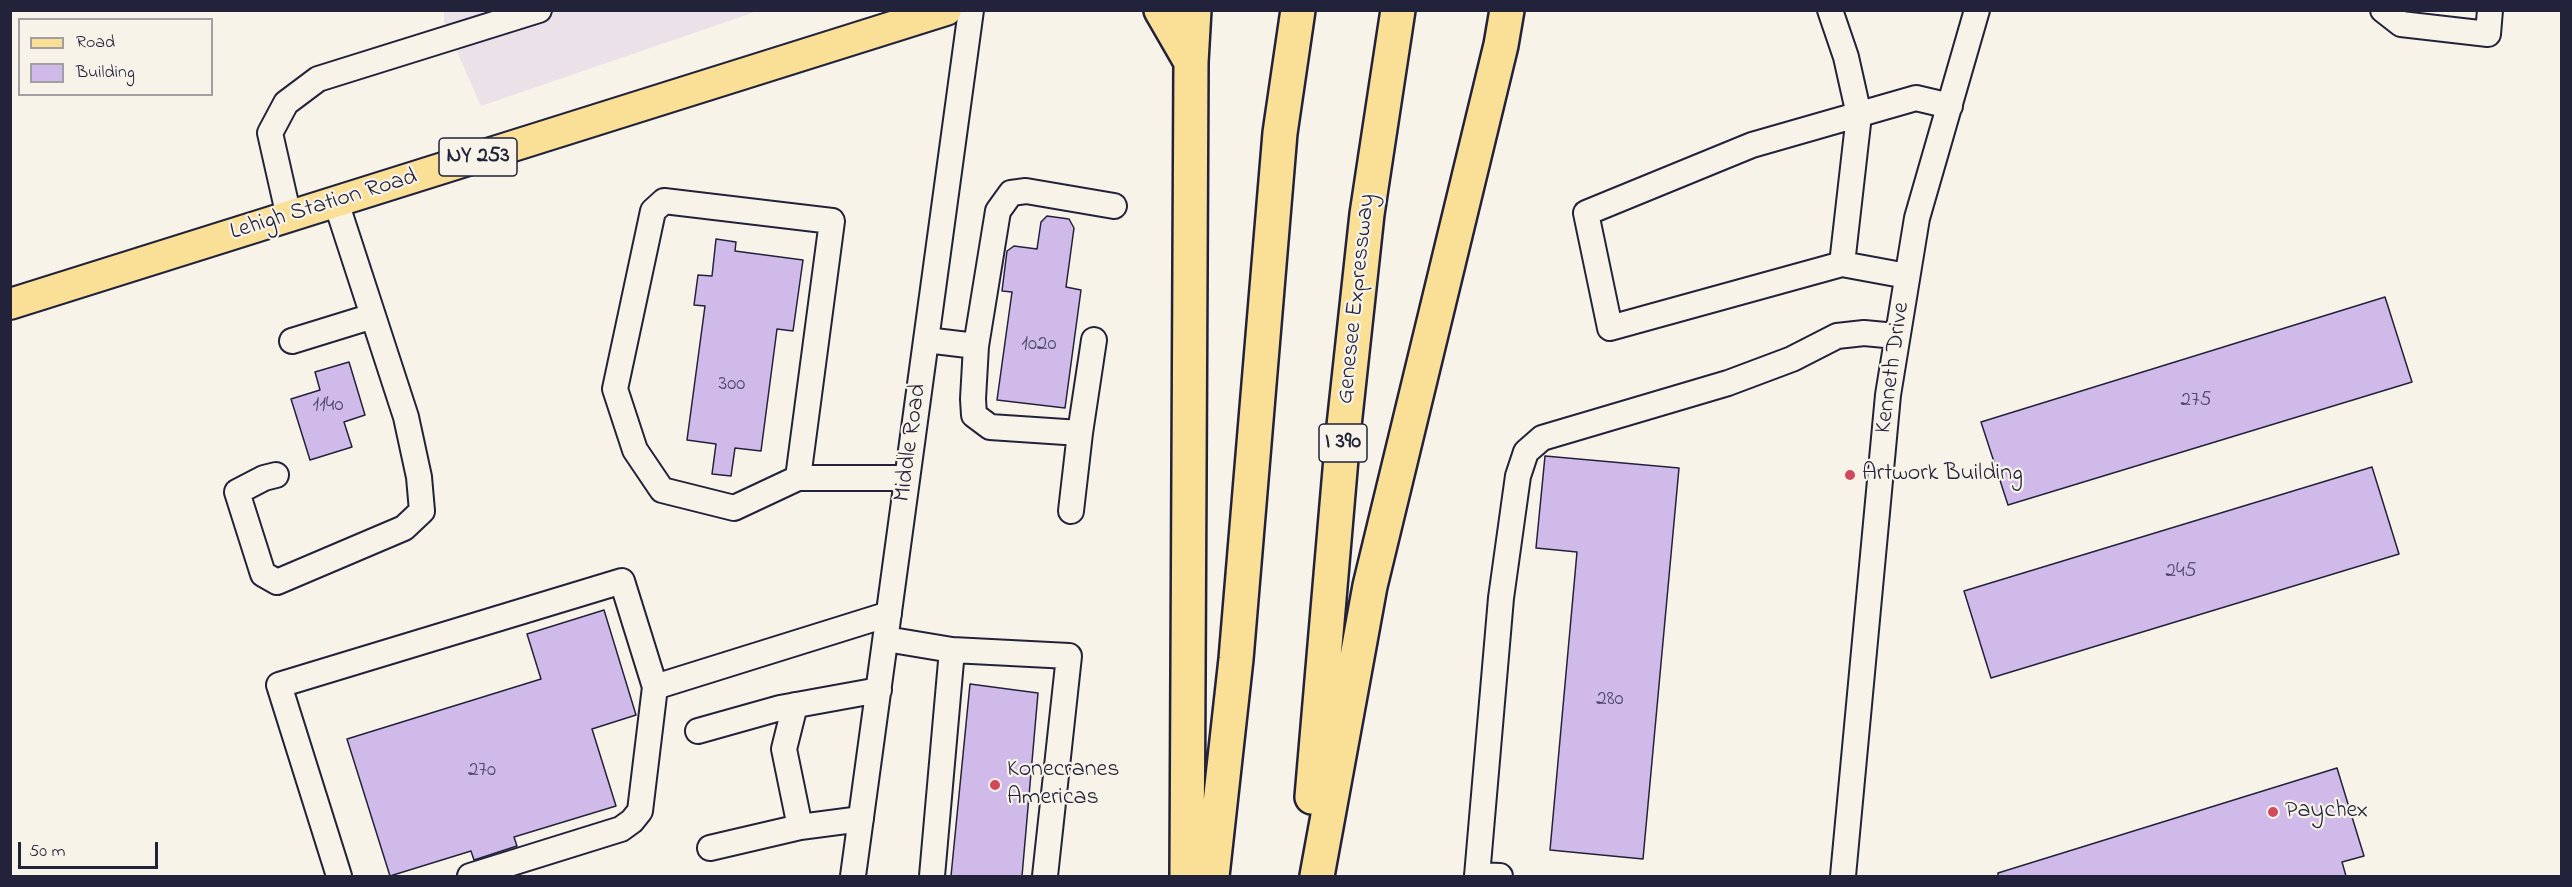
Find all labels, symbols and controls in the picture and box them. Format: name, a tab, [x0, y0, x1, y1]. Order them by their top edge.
legend	[18, 18, 213, 96]
text: Road	[76, 30, 115, 56]
text: Building	[76, 60, 135, 86]
road number: NY 253	[439, 138, 517, 176]
street label: Lehigh Station Road	[227, 164, 421, 248]
street label: Genesee Expressway	[1333, 193, 1383, 405]
street label: Kenneth Drive	[1871, 300, 1917, 436]
house number: 1020	[1021, 333, 1057, 359]
house number: 300	[719, 373, 745, 399]
street label: Middle Road	[889, 382, 935, 504]
house number: 275	[2180, 389, 2212, 415]
house number: 1140	[312, 394, 344, 420]
road number: I 390	[1319, 424, 1367, 462]
place label: Artwork Building	[1862, 461, 2023, 489]
marker: Artwork Building	[1843, 468, 1857, 482]
house number: 245	[2165, 560, 2197, 586]
house number: 280	[1596, 688, 1624, 714]
place label: Konecranes Americas	[1007, 757, 1120, 813]
house number: 270	[468, 759, 496, 785]
marker: Konecranes Americas	[988, 778, 1002, 792]
place label: Paychex	[2285, 798, 2368, 826]
marker: Paychex	[2266, 805, 2280, 819]
scale bar	[21, 830, 160, 868]
text: 50 m	[29, 839, 66, 865]

